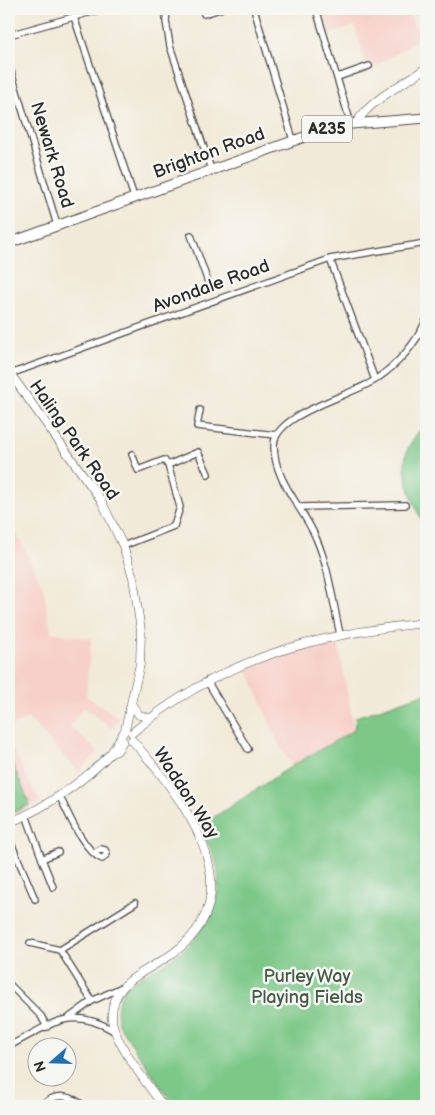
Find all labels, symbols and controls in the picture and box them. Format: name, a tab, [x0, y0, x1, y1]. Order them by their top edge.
street label: Newark Road	[26, 99, 78, 211]
road number: A235	[302, 116, 352, 142]
street label: Brighton Road	[150, 123, 268, 183]
street label: Avondale Road	[150, 255, 272, 317]
street label: Haling Park Road	[25, 376, 123, 504]
street label: Waddon Way	[149, 743, 224, 843]
park label: Purley Way Playing Fields	[251, 966, 363, 1008]
north arrow	[28, 1038, 78, 1088]
text: N	[30, 1058, 50, 1074]

